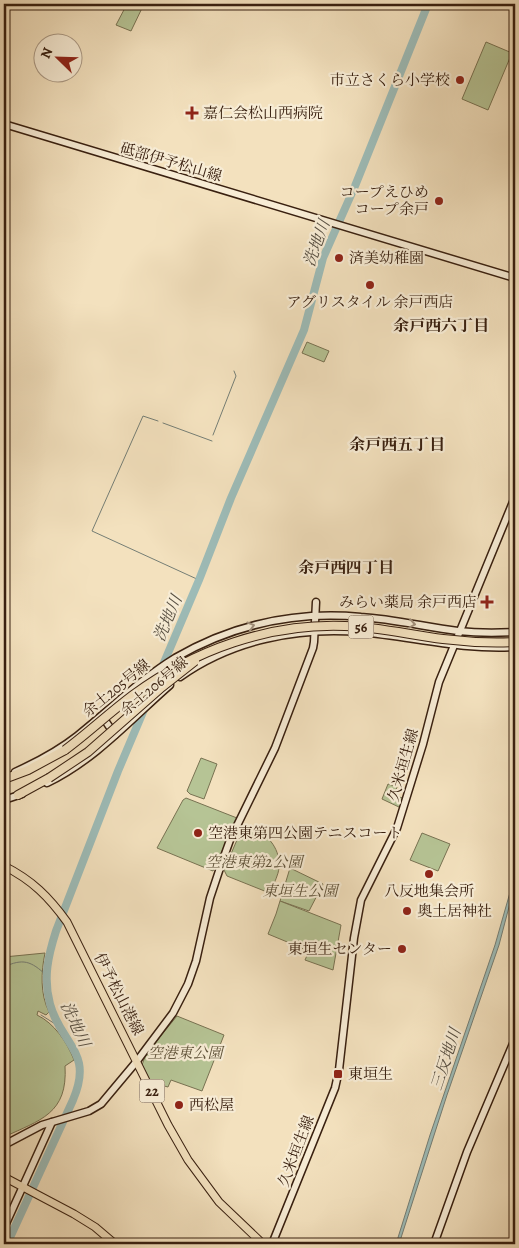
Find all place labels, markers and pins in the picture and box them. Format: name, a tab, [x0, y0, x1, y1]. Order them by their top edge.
place label: 市立さくら小学校	[330, 70, 450, 90]
marker: 市立さくら小学校	[454, 74, 466, 86]
place label: 嘉仁会松山西病院	[203, 103, 323, 123]
marker: 嘉仁会松山西病院	[185, 106, 199, 120]
place label: コープえひめ コープ余戸	[340, 182, 429, 219]
marker: コープえひめ コープ余戸	[433, 195, 445, 207]
place label: 済美幼稚園	[349, 248, 424, 268]
marker: 済美幼稚園	[333, 252, 345, 264]
marker: アグリスタイル 余戸西店	[364, 279, 376, 291]
place label: アグリスタイル 余戸西店	[287, 292, 453, 312]
place label: みらい薬局 余戸西店	[339, 592, 477, 612]
marker: みらい薬局 余戸西店	[481, 596, 493, 608]
place label: 空港東第四公園テニスコート	[208, 823, 402, 843]
marker: 空港東第四公園テニスコート	[192, 827, 204, 839]
marker: 八反地集会所	[423, 868, 435, 880]
place label: 八反地集会所	[384, 881, 474, 901]
place label: 奥土居神社	[417, 901, 492, 921]
marker: 奥土居神社	[401, 905, 413, 917]
place label: 東垣生センター	[288, 939, 392, 959]
marker: 東垣生センター	[396, 943, 408, 955]
place label: 東垣生	[348, 1064, 393, 1084]
marker: 東垣生	[332, 1068, 344, 1080]
place label: 西松屋	[189, 1095, 234, 1115]
marker: 西松屋	[173, 1099, 185, 1111]

